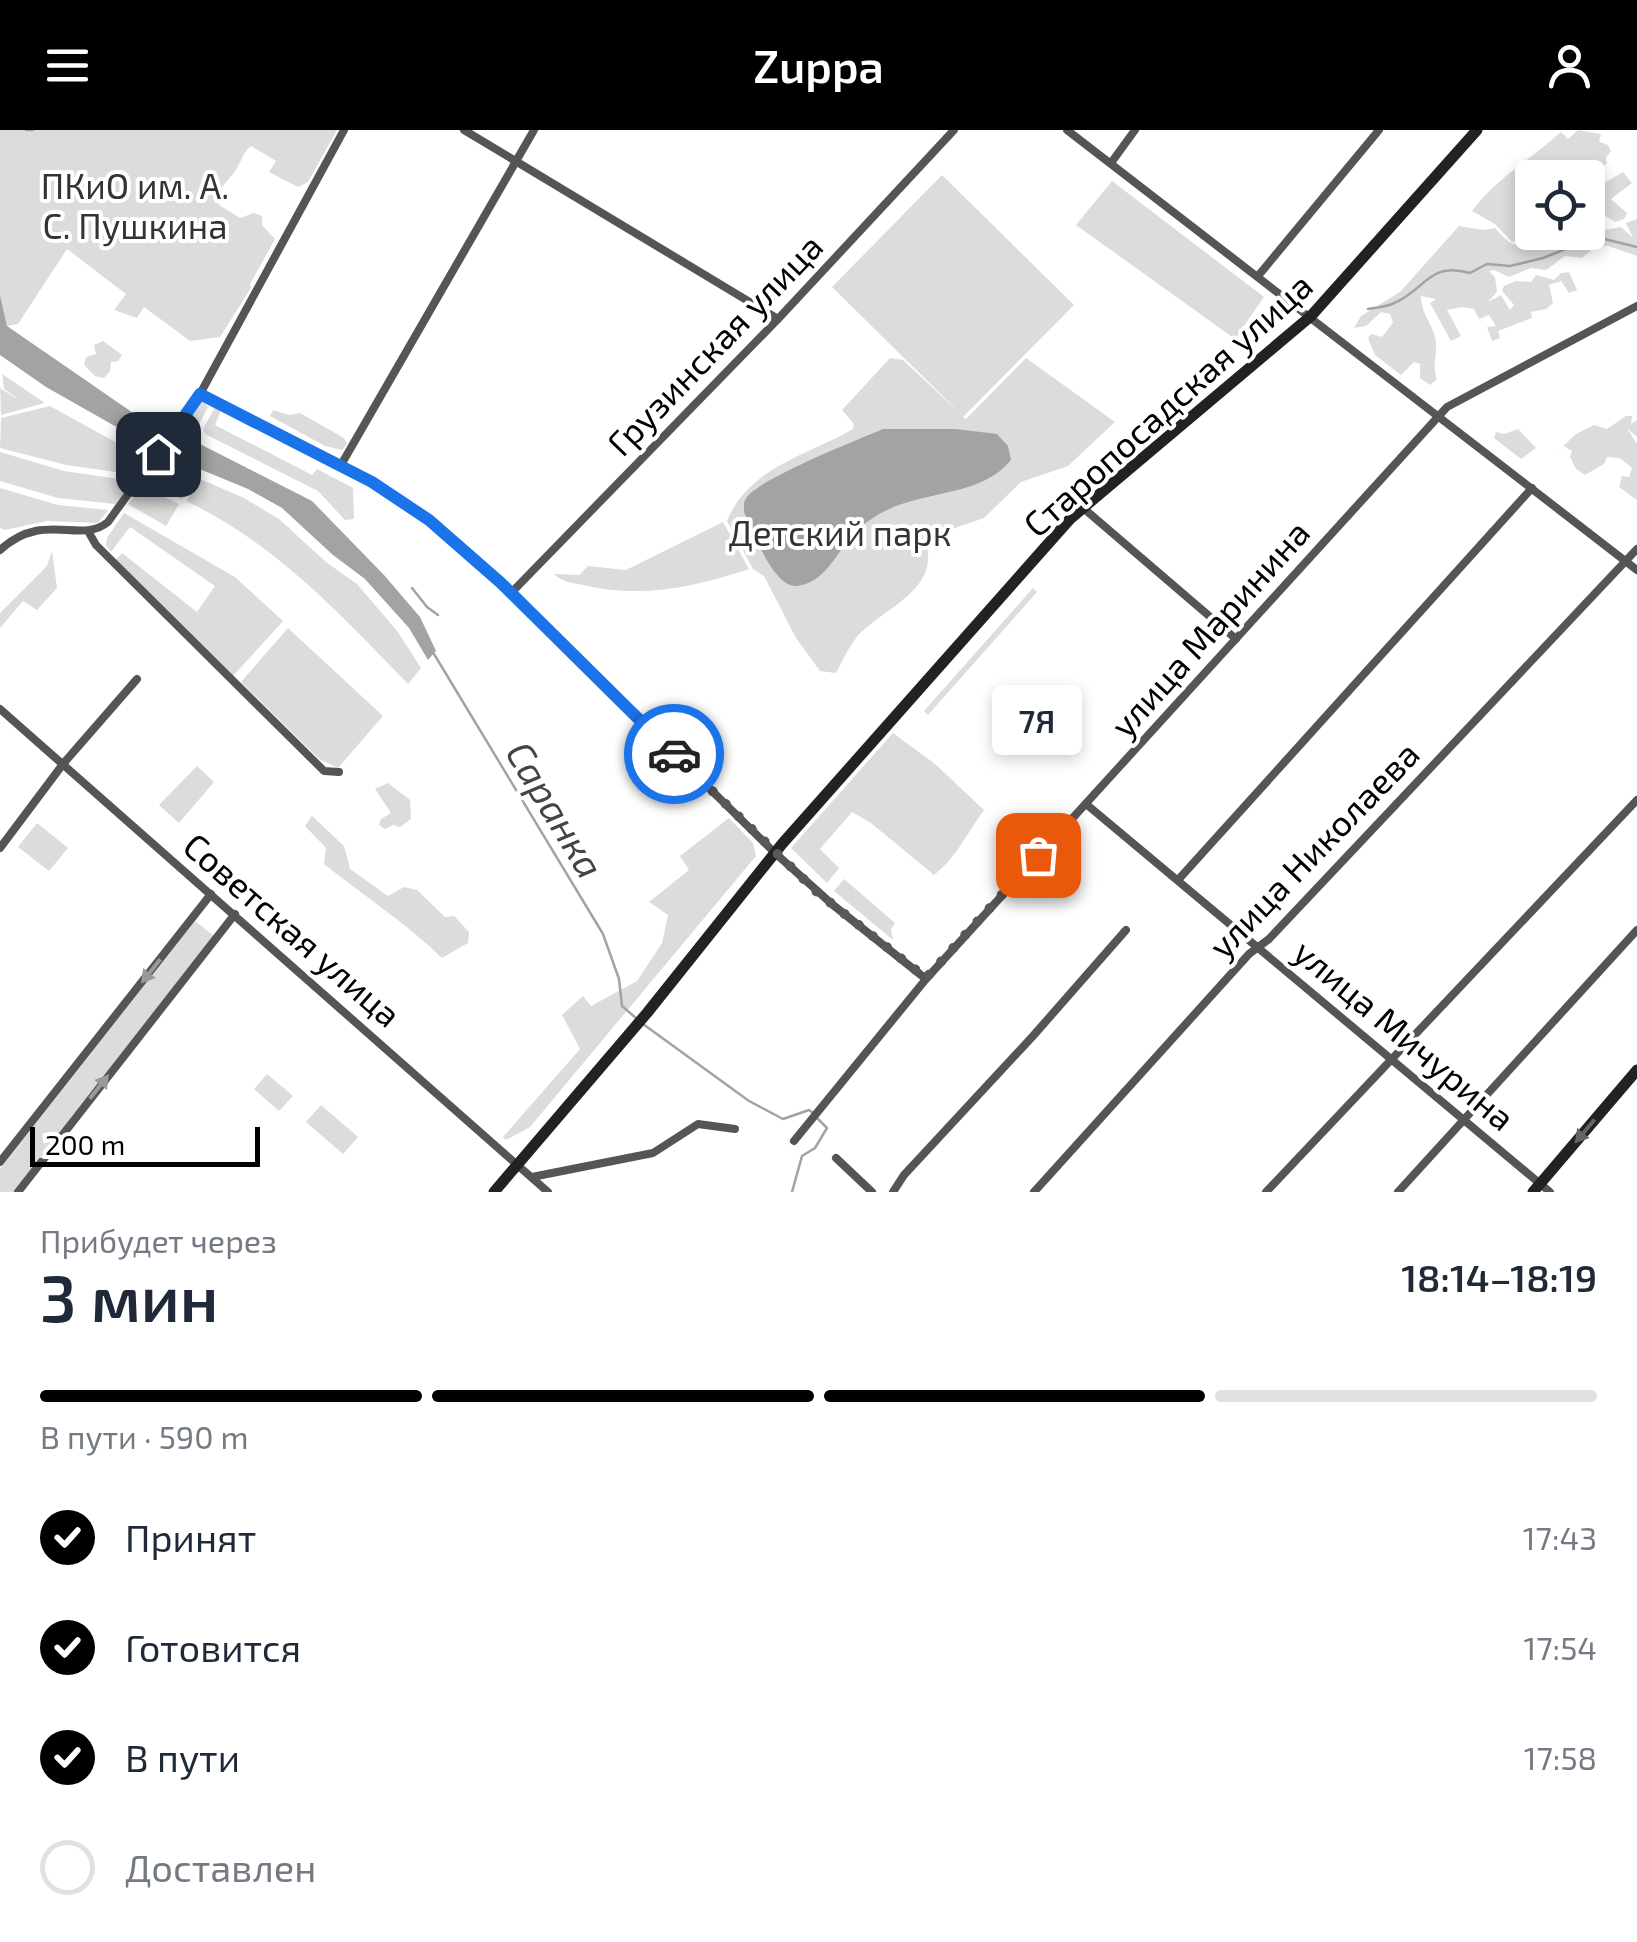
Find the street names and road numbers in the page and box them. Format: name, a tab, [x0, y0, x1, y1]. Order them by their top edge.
street label: Грузинская улица	[598, 225, 831, 464]
street label: Старопосадская улица	[1014, 263, 1321, 545]
street label: улица Маринина	[1101, 511, 1318, 746]
street label: улица Николаева	[1199, 732, 1428, 967]
street label: Советская улица	[175, 823, 410, 1035]
street label: улица Мичурина	[1286, 930, 1524, 1139]

